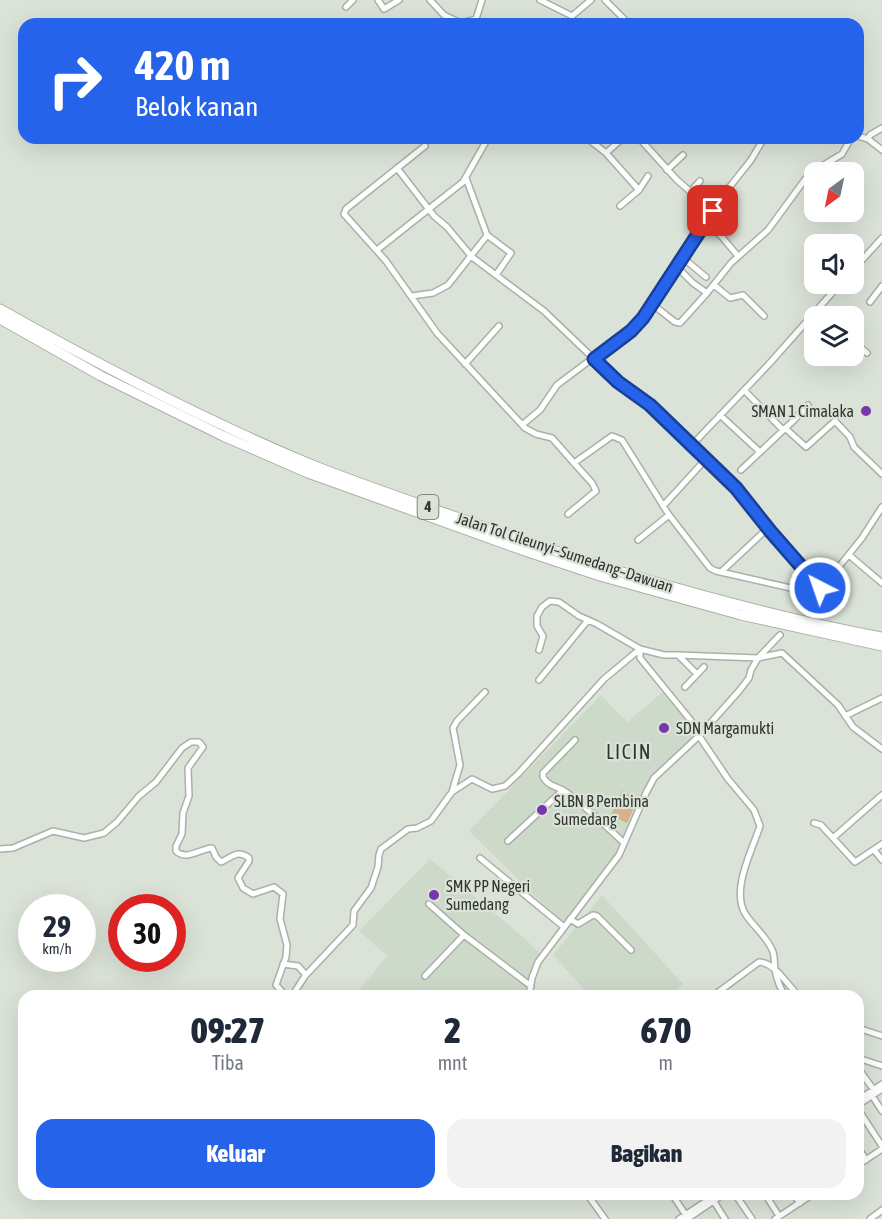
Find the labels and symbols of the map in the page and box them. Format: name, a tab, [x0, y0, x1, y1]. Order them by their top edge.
north arrow	[804, 162, 864, 222]
pin	[687, 185, 738, 236]
place label: SMAN 1 Cimalaka	[751, 402, 854, 420]
marker: SMAN 1 Cimalaka	[859, 404, 873, 418]
road number: 4	[418, 495, 438, 519]
street label: Jalan Tol Cileunyi–Sumedang–Dawuan	[454, 508, 676, 597]
position arrow	[788, 556, 852, 620]
place label: SDN Margamukti	[676, 719, 774, 738]
marker: SDN Margamukti	[657, 721, 671, 735]
district label: LICIN	[606, 740, 652, 763]
place label: SLBN B Pembina Sumedang	[554, 792, 649, 829]
marker: SLBN B Pembina Sumedang	[535, 803, 549, 817]
place label: SMK PP Negeri Sumedang	[446, 877, 530, 914]
marker: SMK PP Negeri Sumedang	[427, 888, 441, 902]
speed limit sign: 30	[108, 894, 186, 972]

